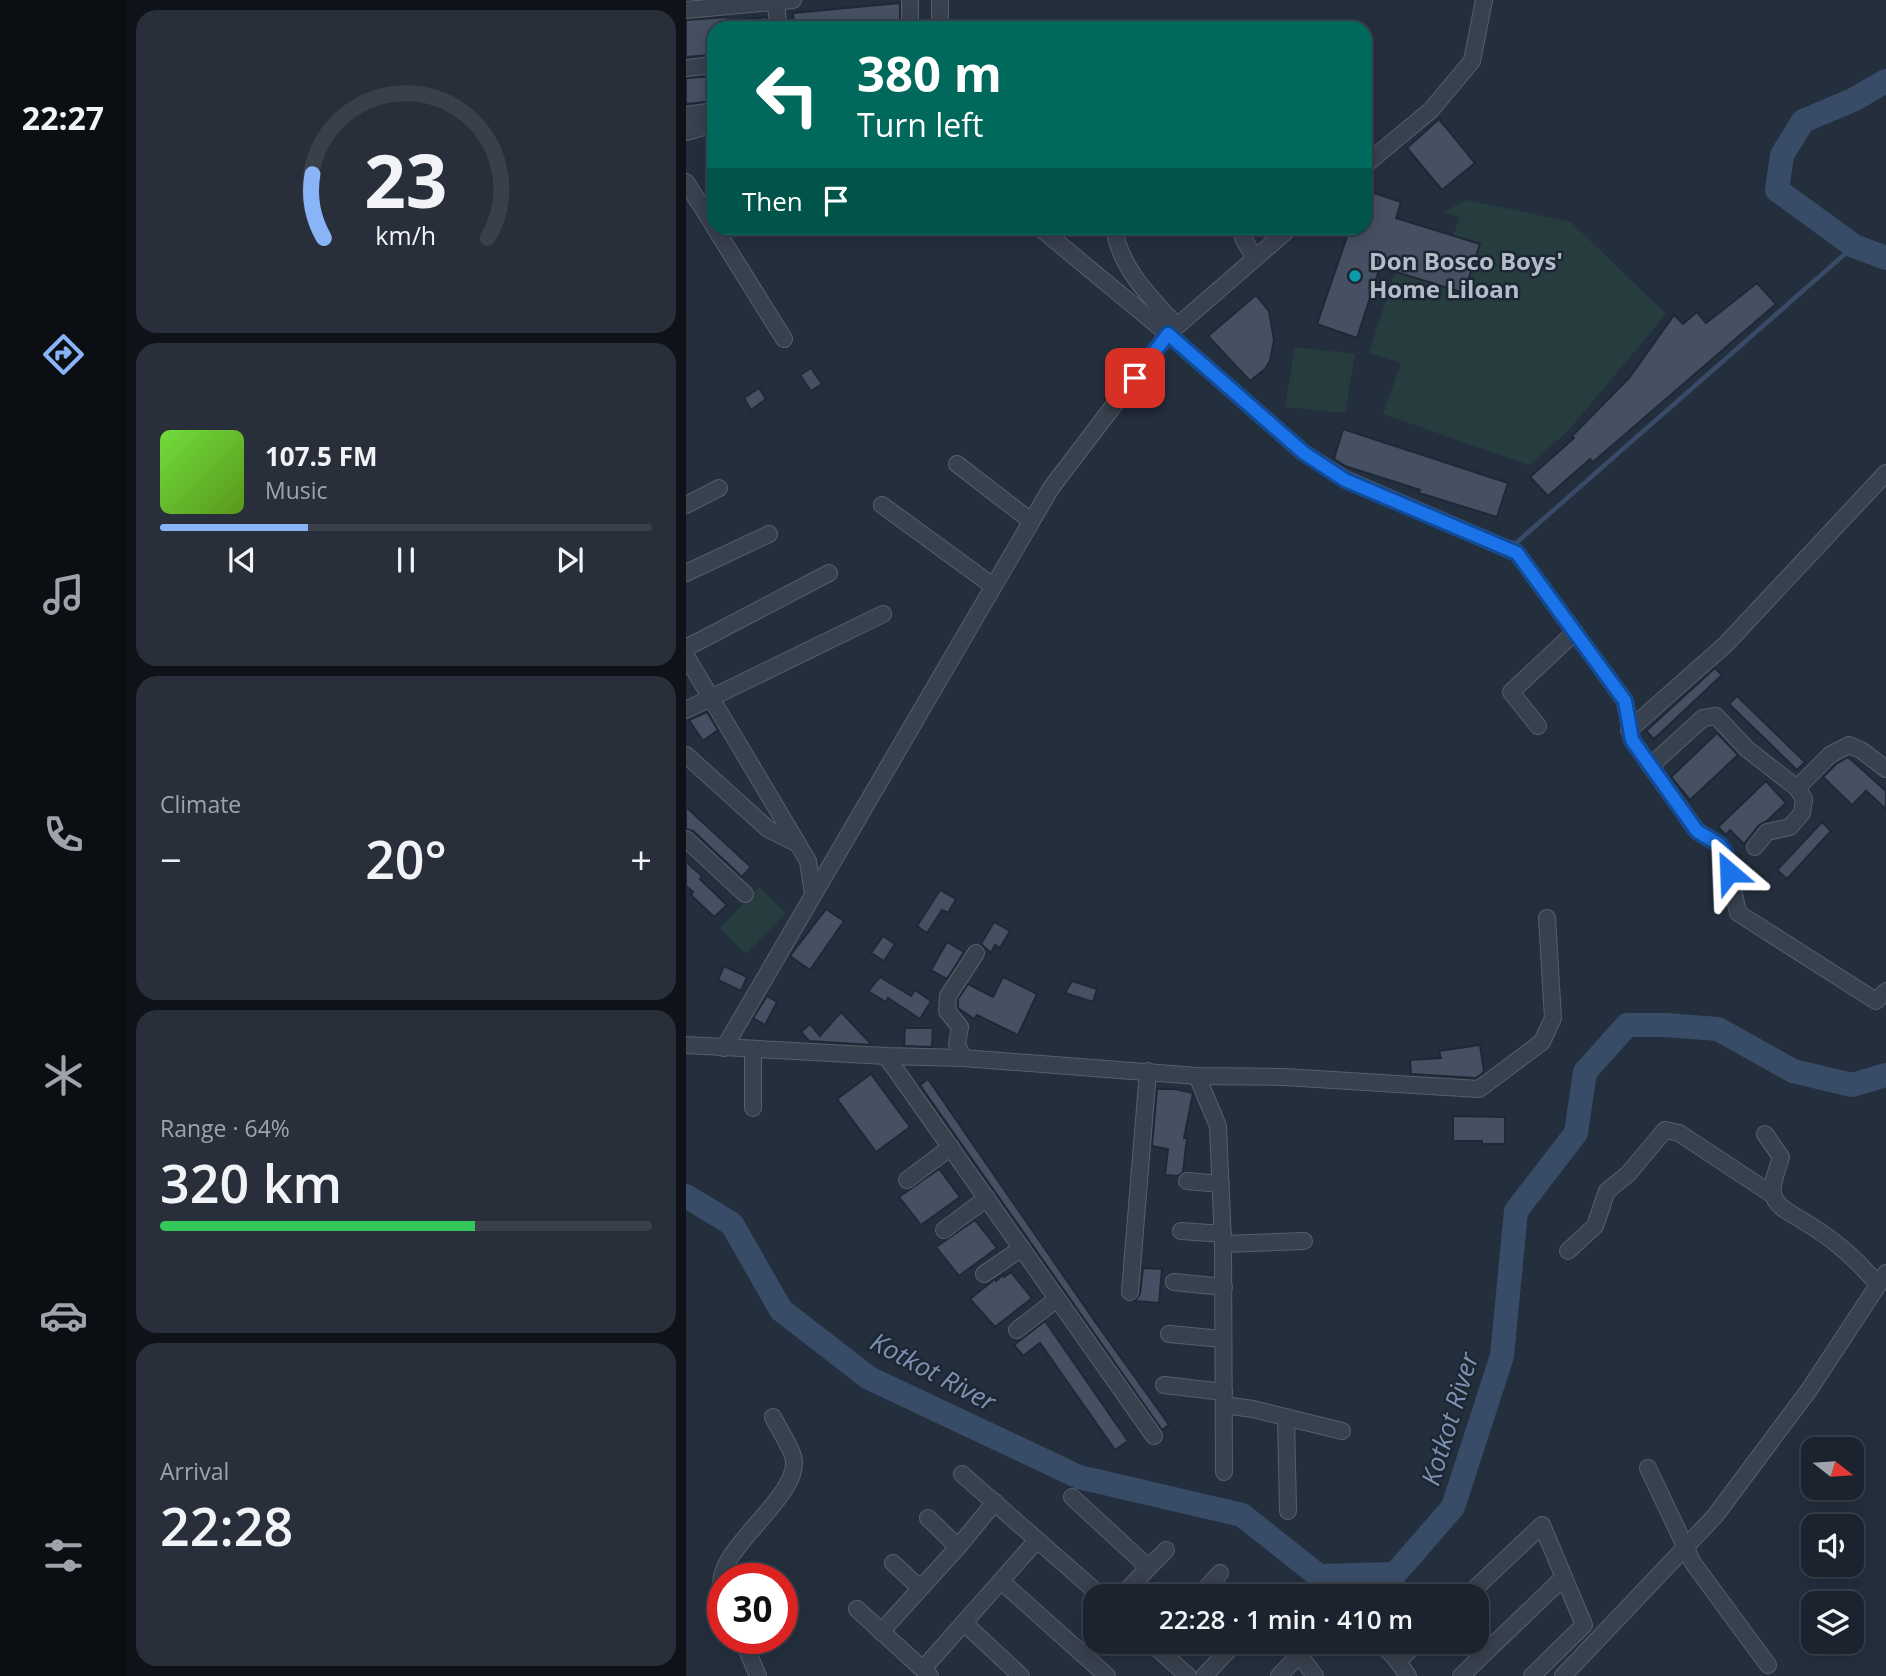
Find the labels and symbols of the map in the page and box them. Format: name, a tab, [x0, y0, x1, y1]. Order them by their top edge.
place label: Don Bosco Boys' Home Liloan	[1369, 244, 1563, 305]
marker: Don Bosco Boys' Home Liloan	[1347, 268, 1363, 284]
pin	[1105, 348, 1165, 408]
position arrow	[1692, 835, 1766, 909]
water label: Kotkot River	[865, 1323, 1004, 1420]
water label: Kotkot River	[1412, 1346, 1487, 1490]
north arrow	[1801, 1437, 1864, 1500]
speed limit sign: 30	[707, 1563, 798, 1654]

